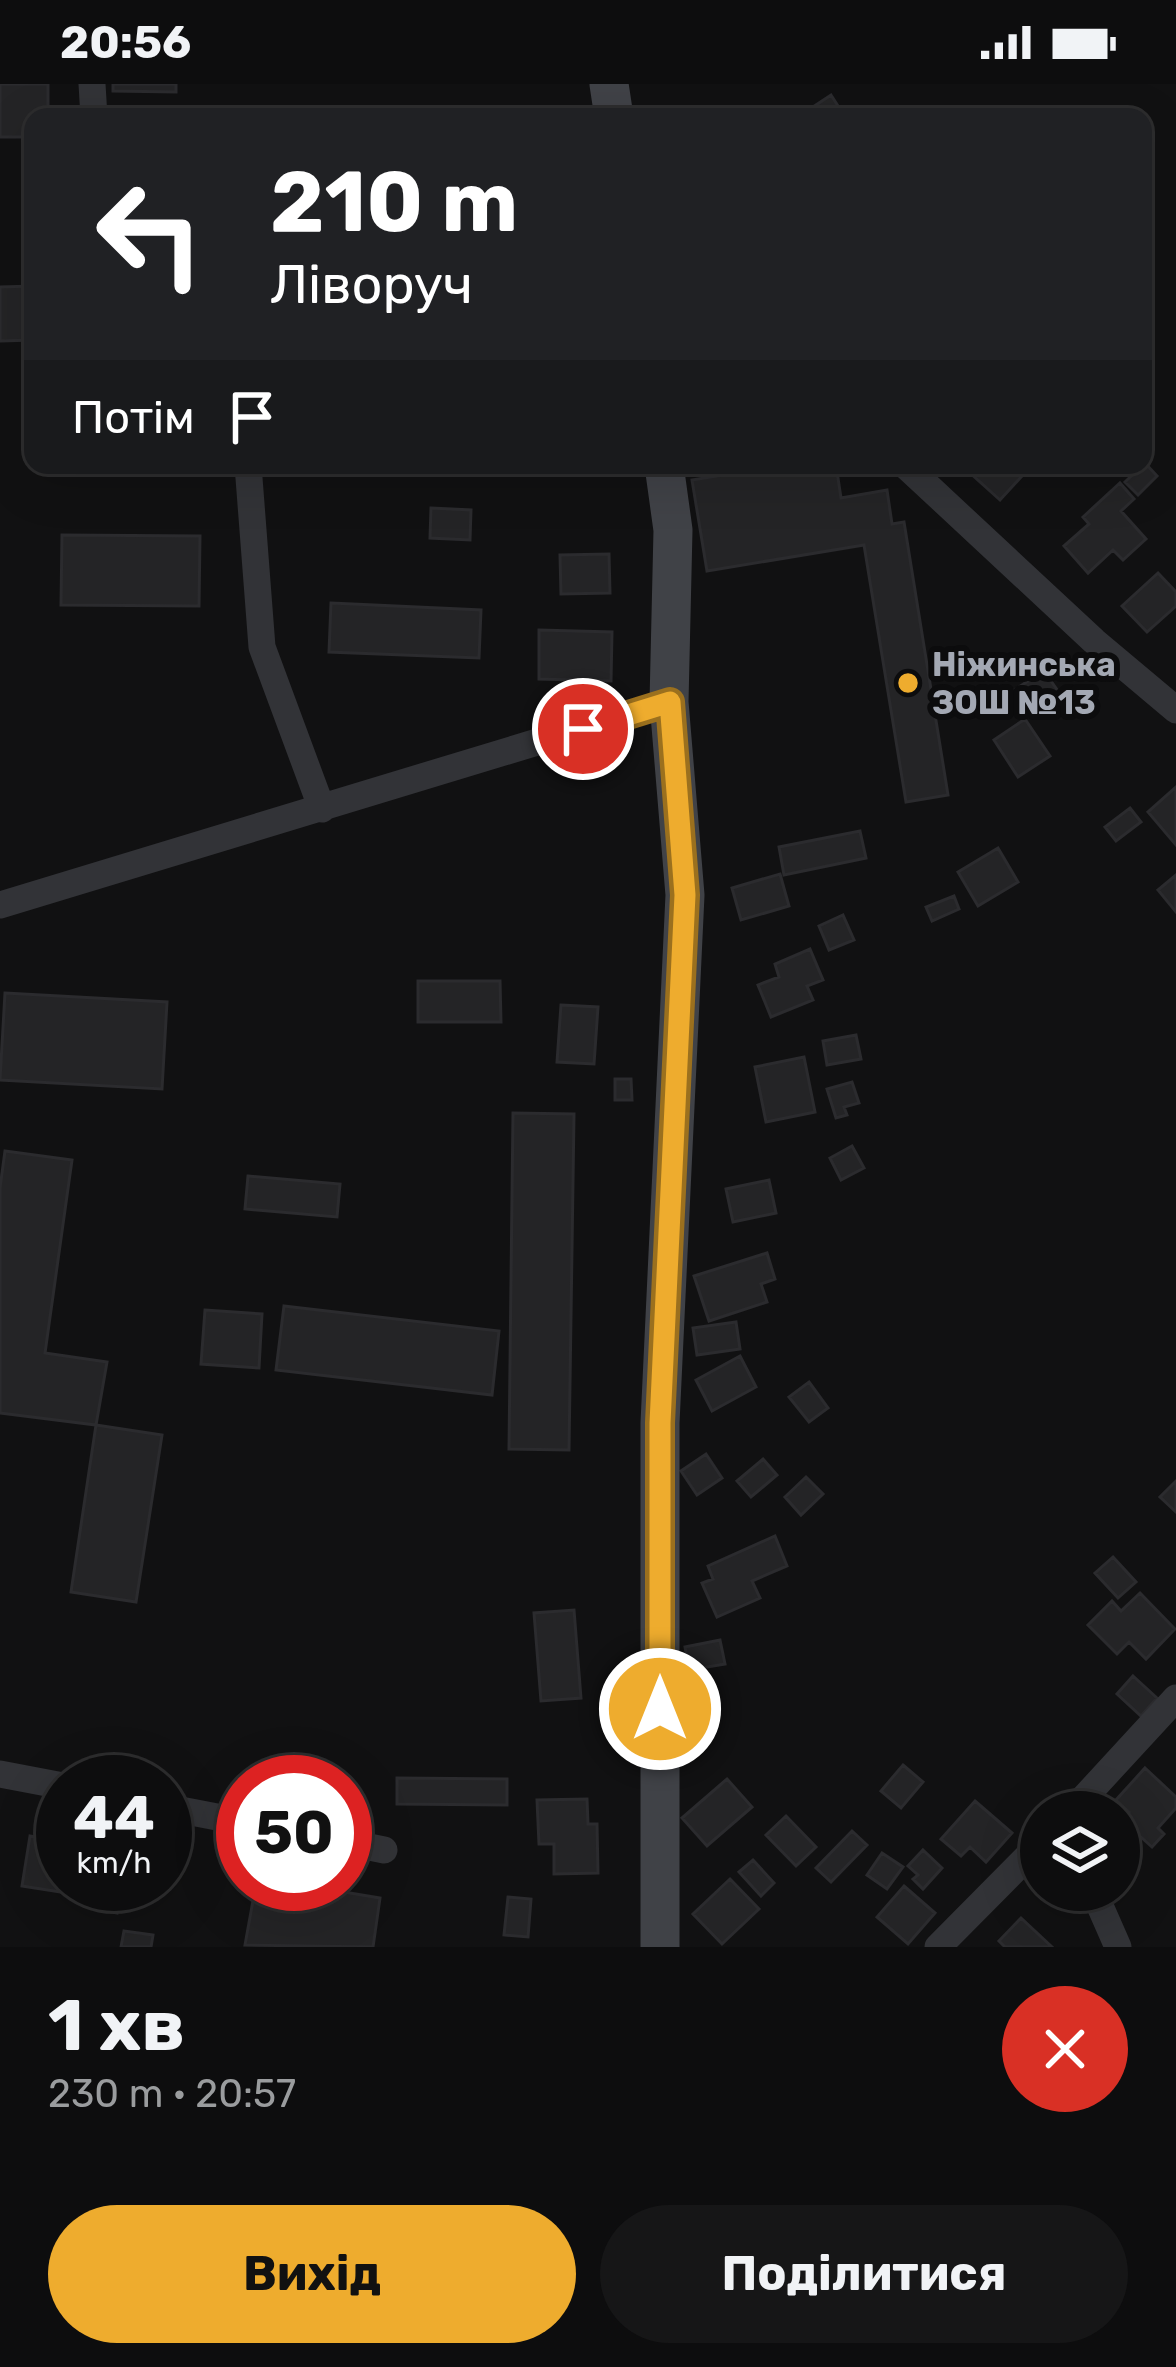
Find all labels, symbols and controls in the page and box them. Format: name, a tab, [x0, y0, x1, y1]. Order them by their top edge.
text: 20:56	[60, 16, 191, 69]
text: 210 m	[270, 152, 518, 252]
icon: left	[72, 156, 228, 312]
text: Ліворуч	[270, 253, 473, 317]
icon: arrive	[219, 384, 285, 450]
text: Потім	[72, 391, 195, 444]
place label: Ніжинська ЗОШ №13	[932, 645, 1116, 722]
marker: Ніжинська ЗОШ №13	[895, 670, 921, 696]
pin	[532, 678, 634, 780]
icon: arrive	[550, 696, 616, 762]
position arrow	[597, 1646, 723, 1772]
speed limit sign: 50	[216, 1755, 372, 1911]
text: 44	[73, 1782, 155, 1853]
map controls	[1020, 1791, 1140, 1911]
button: layers	[1020, 1791, 1140, 1911]
text: km/h	[77, 1845, 151, 1881]
text: 1 хв	[48, 1983, 185, 2068]
button: close	[1002, 1986, 1128, 2112]
text: 230 m · 20:57	[48, 2071, 296, 2117]
button: Вихід	[48, 2205, 576, 2343]
button: Поділитися	[600, 2205, 1128, 2343]

